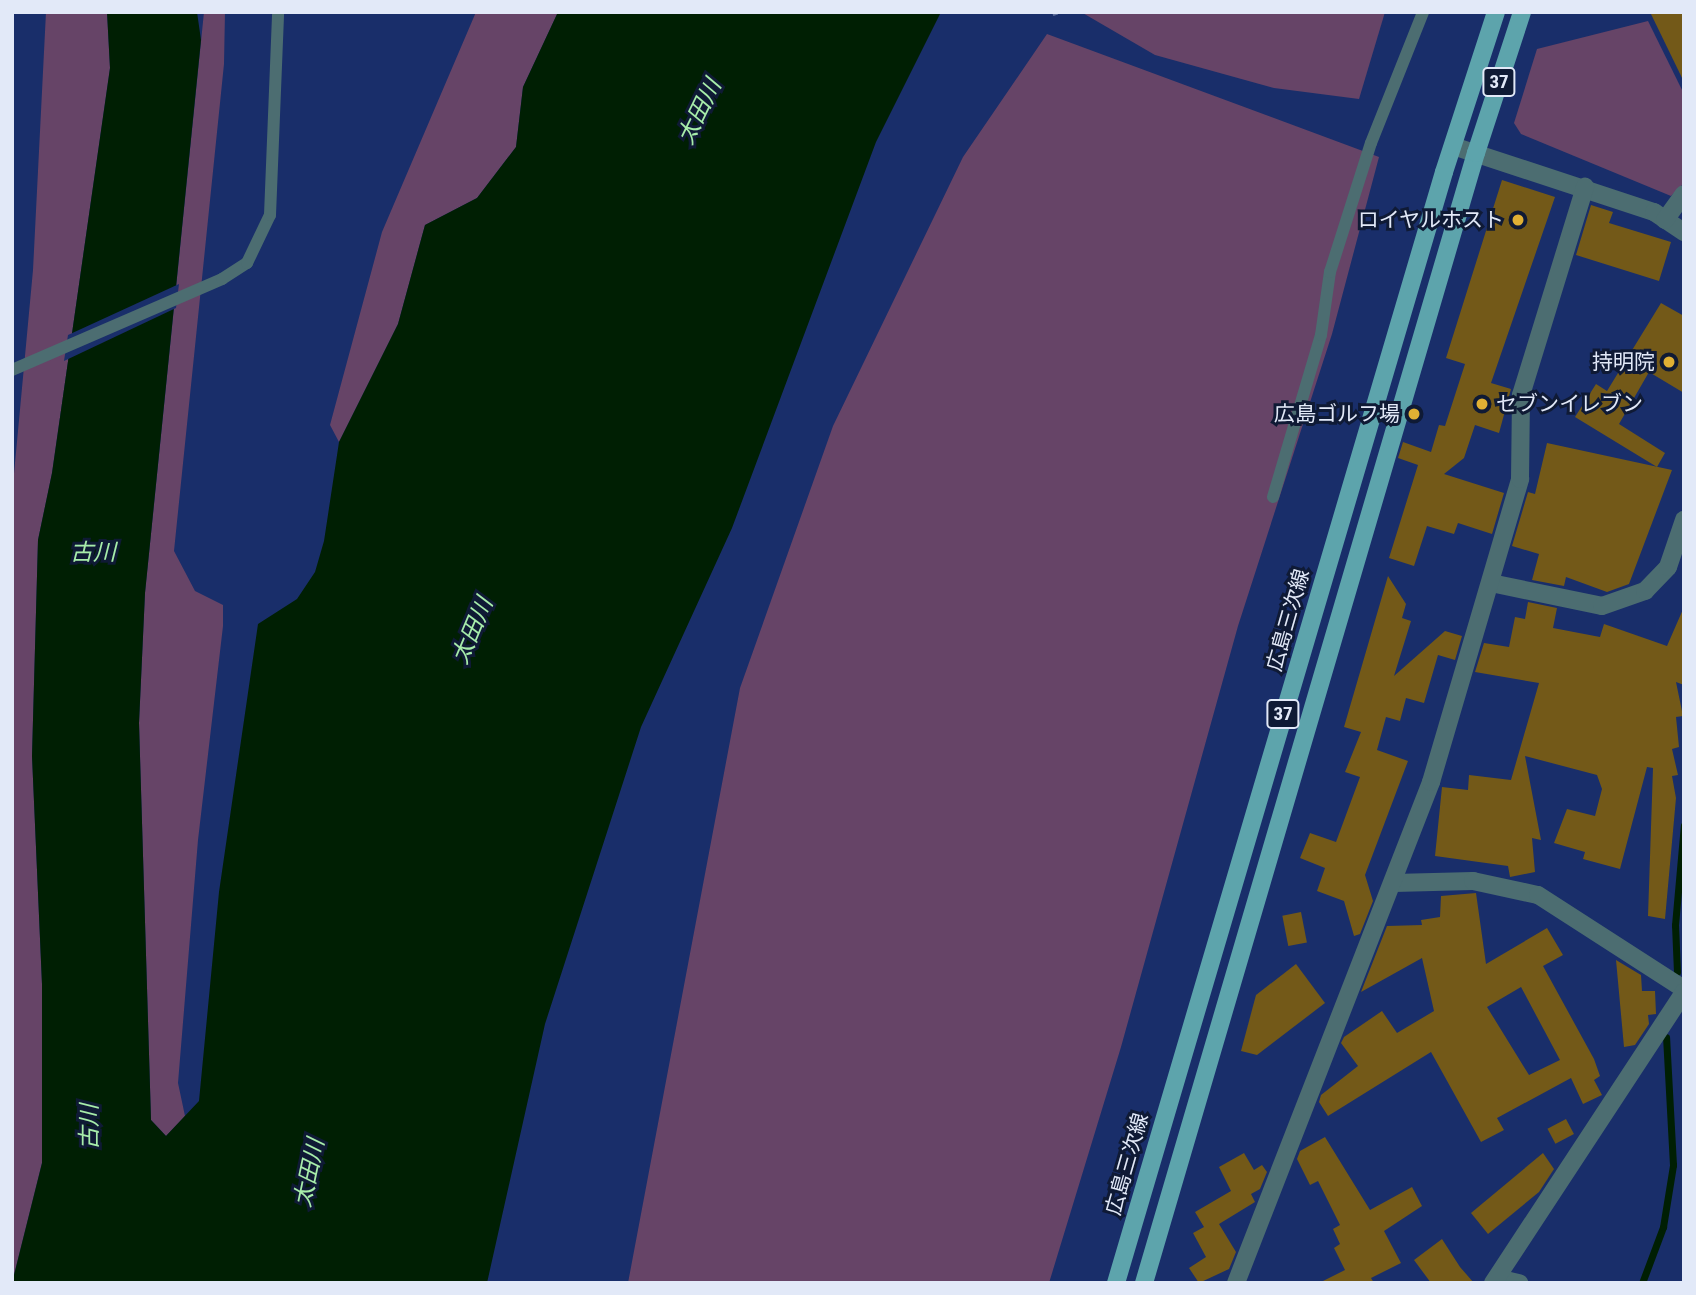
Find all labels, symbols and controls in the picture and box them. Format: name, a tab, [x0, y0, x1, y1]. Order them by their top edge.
road number: 37	[1482, 66, 1516, 97]
water label: 太田川	[672, 75, 728, 149]
place label: ロイヤルホスト	[1357, 207, 1504, 233]
marker: ロイヤルホスト	[1510, 212, 1526, 228]
place label: 持明院	[1592, 349, 1655, 375]
marker: 持明院	[1661, 354, 1677, 370]
place label: セブンイレブン	[1496, 391, 1643, 417]
marker: セブンイレブン	[1474, 396, 1490, 412]
place label: 広島ゴルフ場	[1274, 401, 1400, 427]
marker: 広島ゴルフ場	[1406, 406, 1422, 422]
water label: 古川	[70, 539, 116, 567]
street label: 広島三次線	[1261, 566, 1315, 674]
water label: 太田川	[447, 594, 499, 668]
road number: 37	[1266, 698, 1300, 730]
water label: 古川	[76, 1104, 104, 1150]
street label: 広島三次線	[1100, 1110, 1154, 1218]
water label: 太田川	[289, 1136, 331, 1210]

